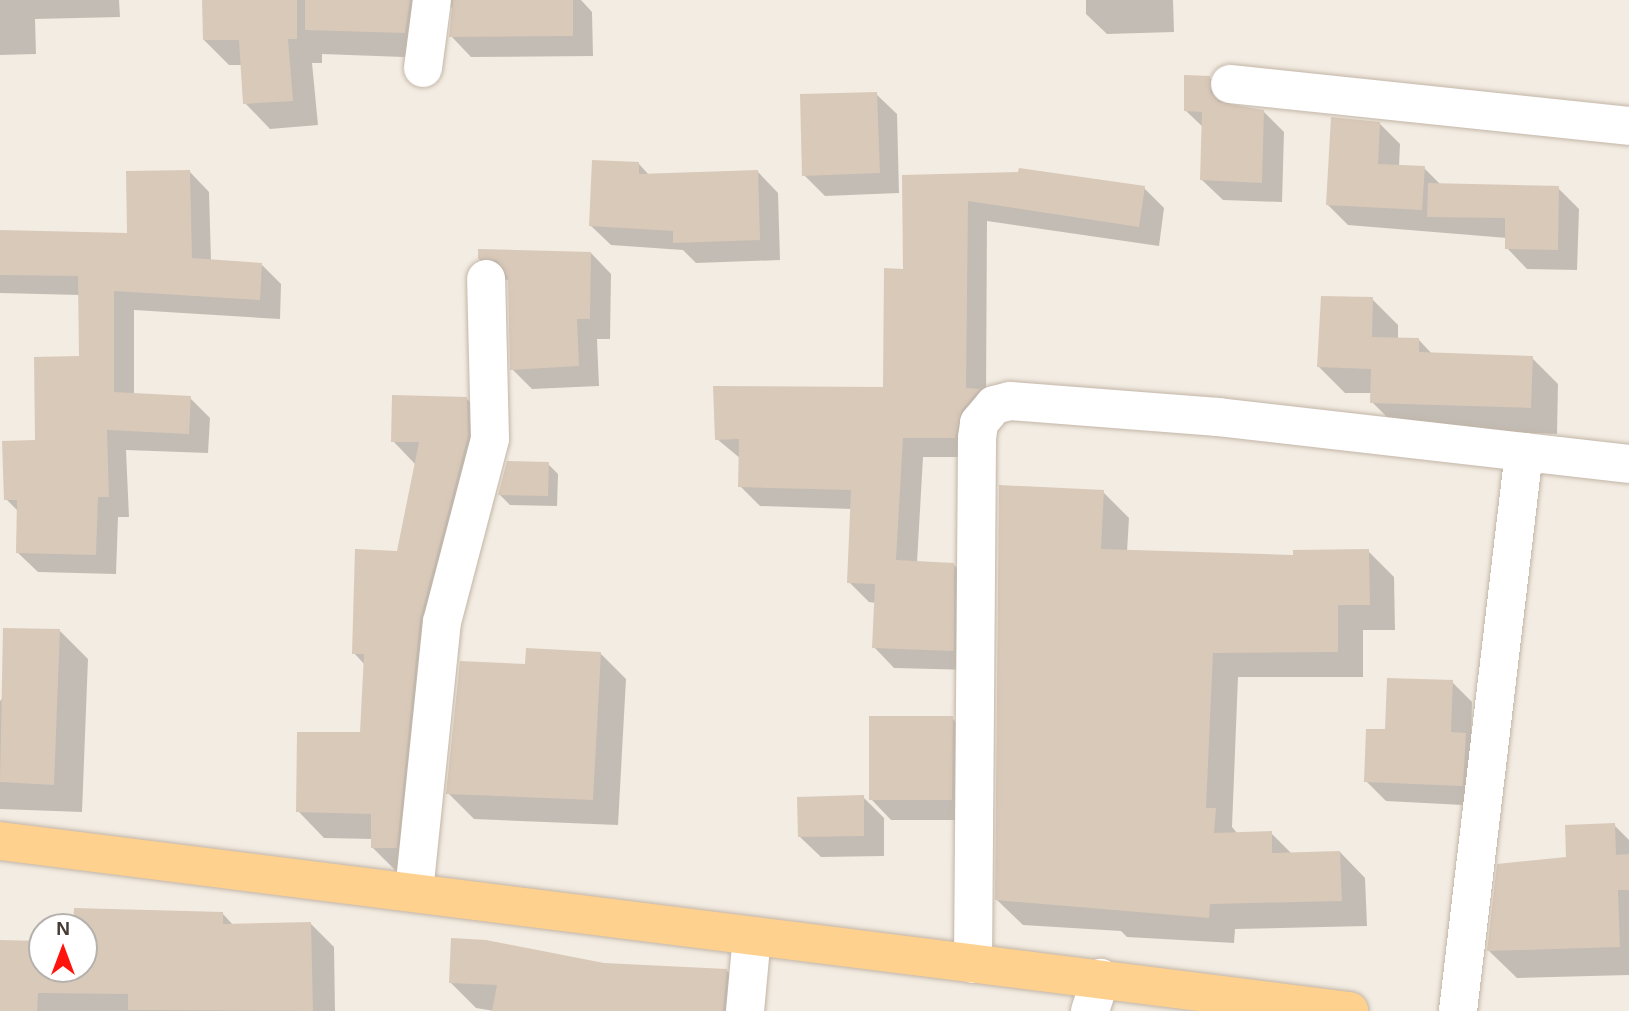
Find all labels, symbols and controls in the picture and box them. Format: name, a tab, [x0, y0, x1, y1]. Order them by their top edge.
north arrow	[28, 913, 98, 983]
text: N	[56, 918, 70, 939]

